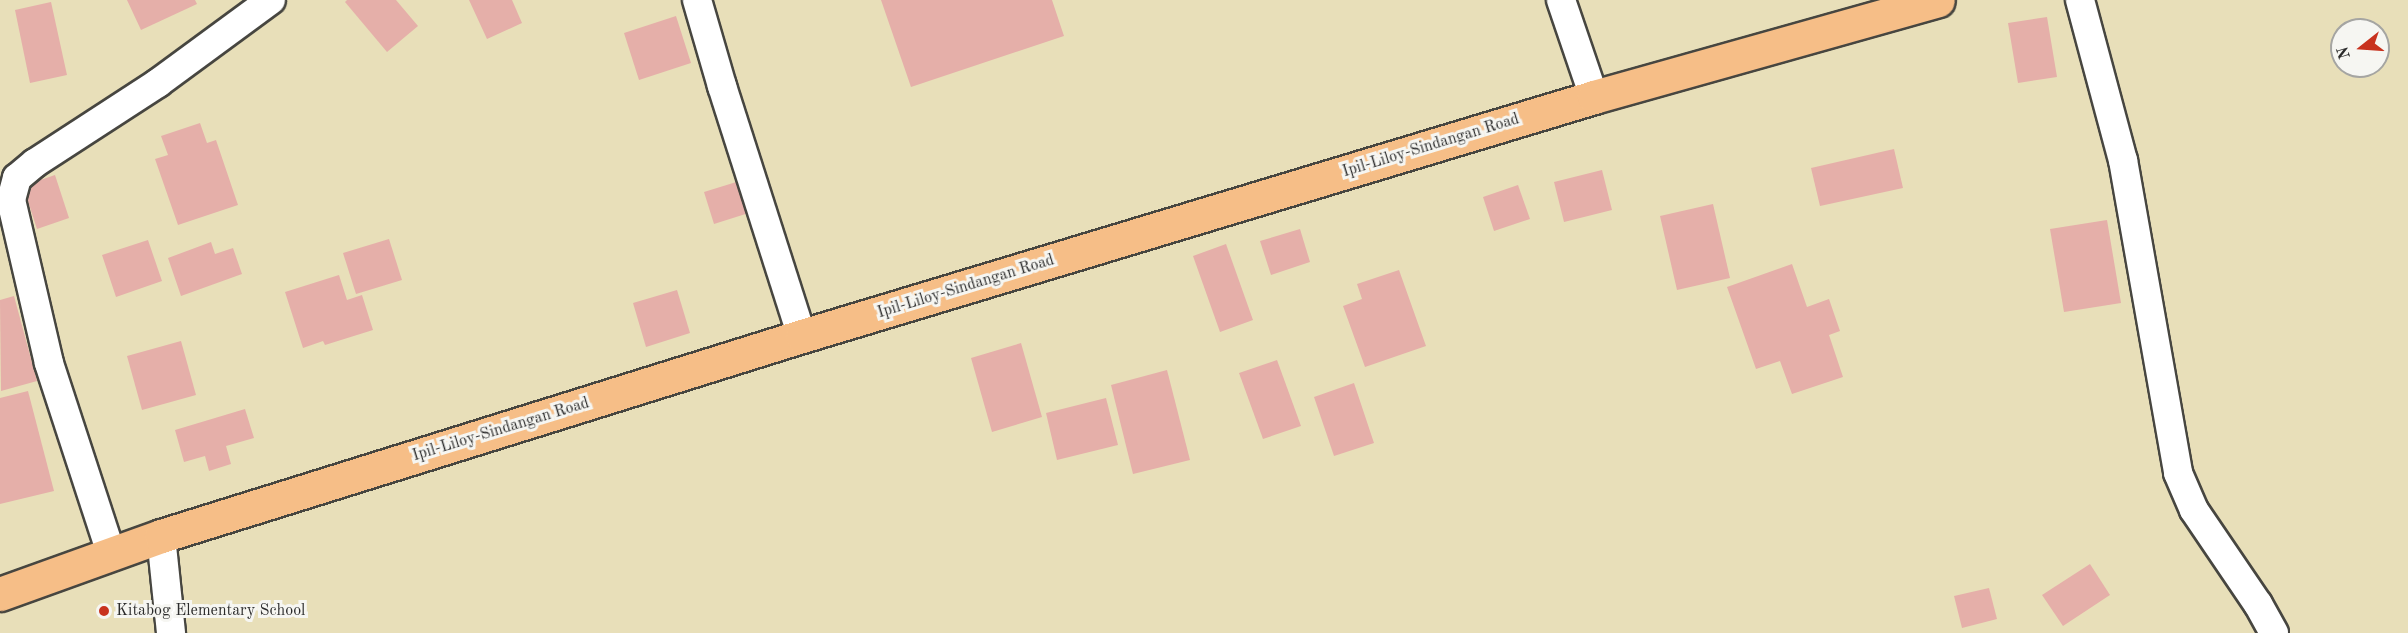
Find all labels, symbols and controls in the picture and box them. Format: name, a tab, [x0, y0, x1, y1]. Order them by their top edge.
north arrow	[2330, 18, 2390, 78]
text: N	[2335, 44, 2354, 61]
street label: Ipil-Liloy-Sindangan Road	[1340, 110, 1522, 182]
street label: Ipil-Liloy-Sindangan Road	[875, 251, 1057, 323]
street label: Ipil-Liloy-Sindangan Road	[410, 394, 592, 466]
place label: Kitabog Elementary School	[116, 601, 305, 621]
marker: Kitabog Elementary School	[97, 604, 111, 618]

